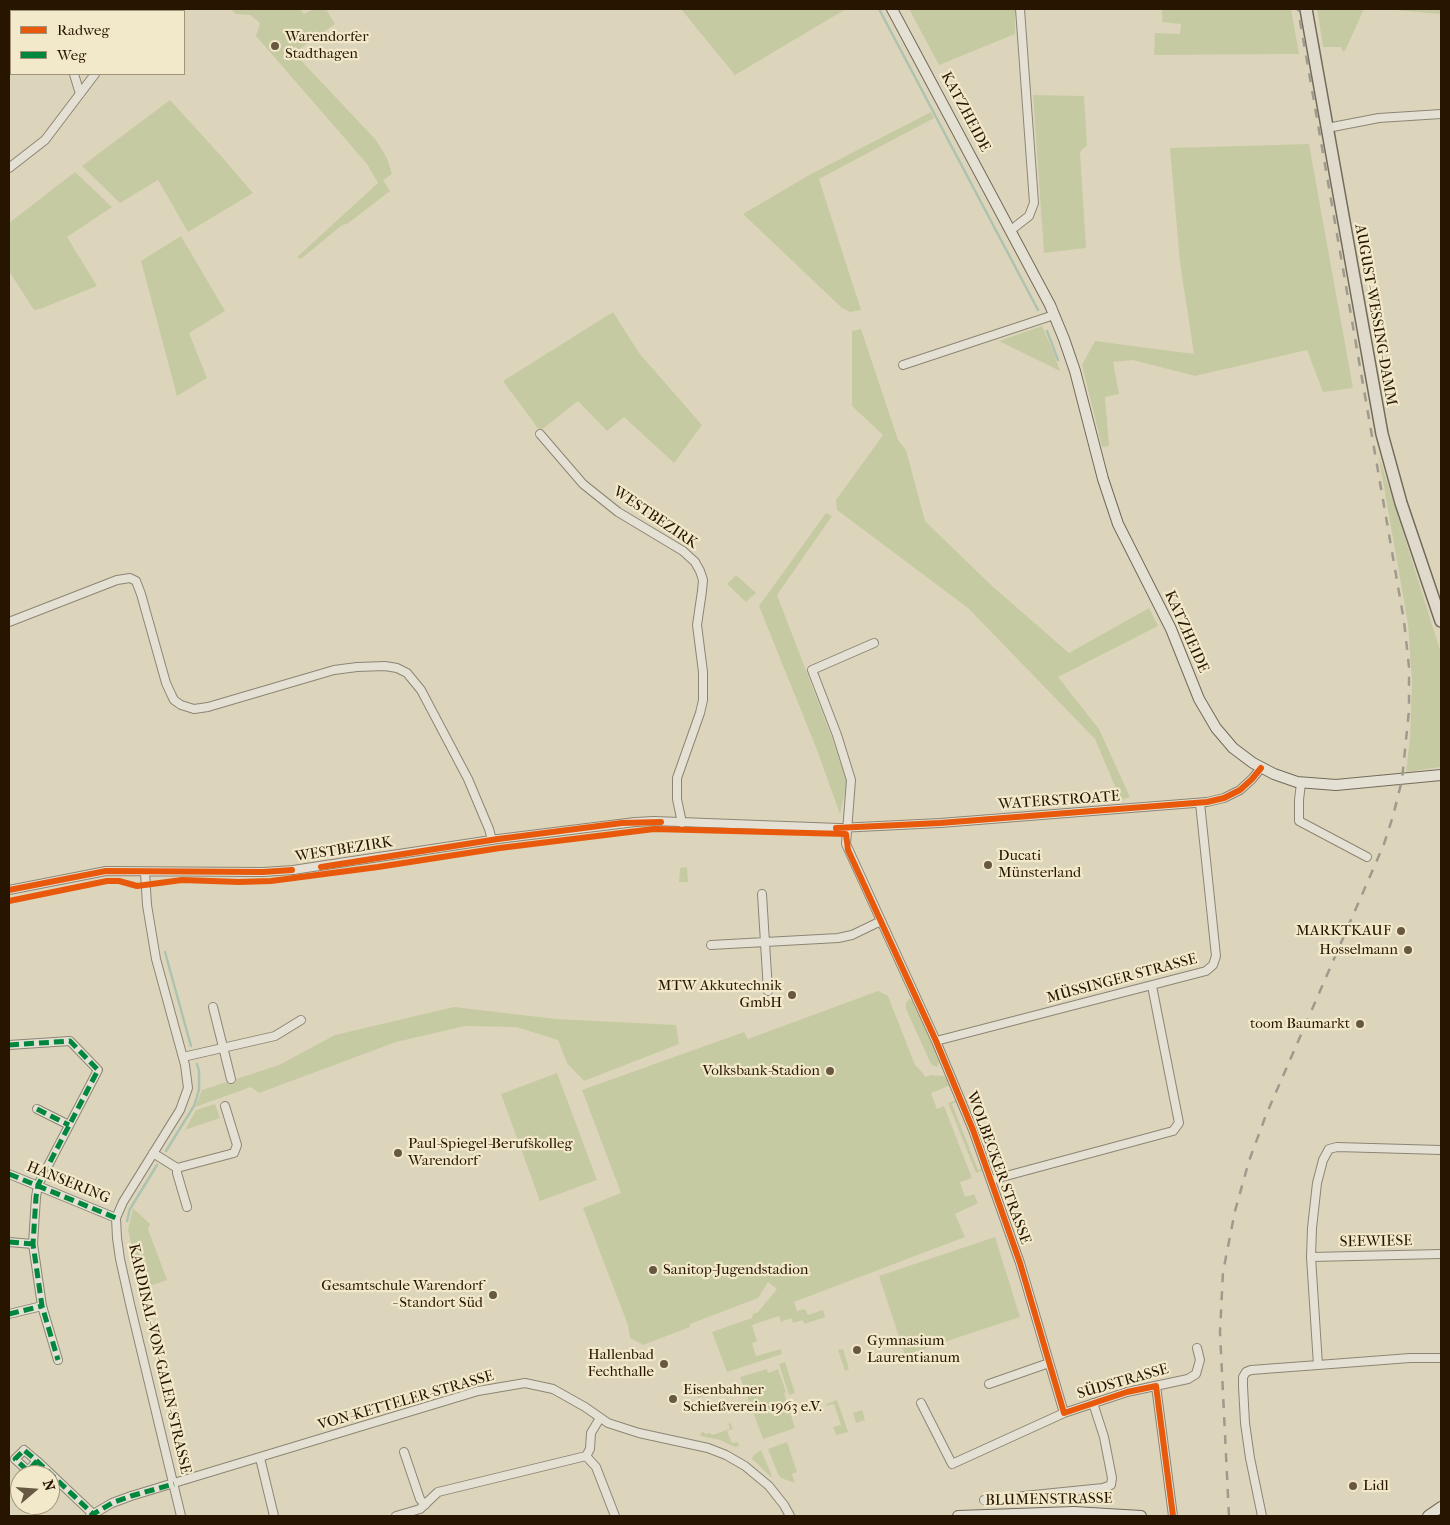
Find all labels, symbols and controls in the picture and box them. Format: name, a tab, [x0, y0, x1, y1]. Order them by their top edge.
legend	[10, 10, 185, 75]
text: Radweg	[57, 21, 109, 39]
place label: Warendorfer Stadthagen	[285, 28, 369, 63]
marker: Warendorfer Stadthagen	[269, 40, 281, 52]
text: Weg	[57, 46, 86, 64]
street label: KATZHEIDE	[936, 69, 994, 155]
street label: AUGUST-WESSING-DAMM	[1350, 223, 1400, 407]
street label: WESTBEZIRK	[609, 483, 701, 553]
street label: KATZHEIDE	[1160, 588, 1212, 676]
street label: WATERSTROATE	[998, 788, 1120, 814]
street label: WESTBEZIRK	[294, 833, 394, 867]
place label: Ducati Münsterland	[998, 847, 1081, 882]
marker: Ducati Münsterland	[982, 859, 994, 871]
place label: MARKTKAUF	[1296, 922, 1391, 940]
marker: MARKTKAUF	[1395, 925, 1407, 937]
place label: Hosselmann	[1319, 941, 1398, 959]
marker: Hosselmann	[1402, 944, 1414, 956]
street label: MÜSSINGER STRASSE	[1045, 950, 1199, 1008]
place label: MTW Akkutechnik GmbH	[658, 977, 782, 1012]
marker: MTW Akkutechnik GmbH	[786, 989, 798, 1001]
place label: toom Baumarkt	[1250, 1015, 1350, 1033]
marker: toom Baumarkt	[1354, 1018, 1366, 1030]
place label: Volksbank-Stadion	[702, 1062, 820, 1080]
marker: Volksbank-Stadion	[824, 1065, 836, 1077]
street label: WOLBECKER STRASSE	[962, 1089, 1034, 1247]
place label: Paul-Spiegel-Berufskolleg Warendorf	[408, 1135, 572, 1170]
marker: Paul-Spiegel-Berufskolleg Warendorf	[392, 1147, 404, 1159]
street label: HANSERING	[24, 1158, 112, 1208]
street label: SEEWIESE	[1340, 1232, 1412, 1252]
street label: KARDINAL-VON-GALEN-STRASSE	[124, 1242, 194, 1476]
place label: Sanitop-Jugendstadion	[663, 1261, 808, 1279]
marker: Sanitop-Jugendstadion	[647, 1264, 659, 1276]
place label: Gesamtschule Warendorf - Standort Süd	[321, 1277, 483, 1312]
marker: Gesamtschule Warendorf - Standort Süd	[487, 1289, 499, 1301]
place label: Gymnasium Laurentianum	[867, 1332, 960, 1367]
marker: Gymnasium Laurentianum	[851, 1344, 863, 1356]
place label: Hallenbad Fechthalle	[587, 1346, 654, 1381]
marker: Hallenbad Fechthalle	[658, 1358, 670, 1370]
street label: SÜDSTRASSE	[1075, 1360, 1171, 1404]
street label: VON-KETTELER-STRASSE	[316, 1367, 496, 1435]
place label: Eisenbahner Schießverein 1963 e.V.	[683, 1381, 822, 1416]
marker: Eisenbahner Schießverein 1963 e.V.	[667, 1393, 679, 1405]
north arrow	[10, 1465, 60, 1515]
place label: Lidl	[1363, 1477, 1389, 1495]
text: N	[39, 1478, 59, 1493]
marker: Lidl	[1347, 1480, 1359, 1492]
street label: BLUMENSTRASSE	[985, 1490, 1113, 1510]

